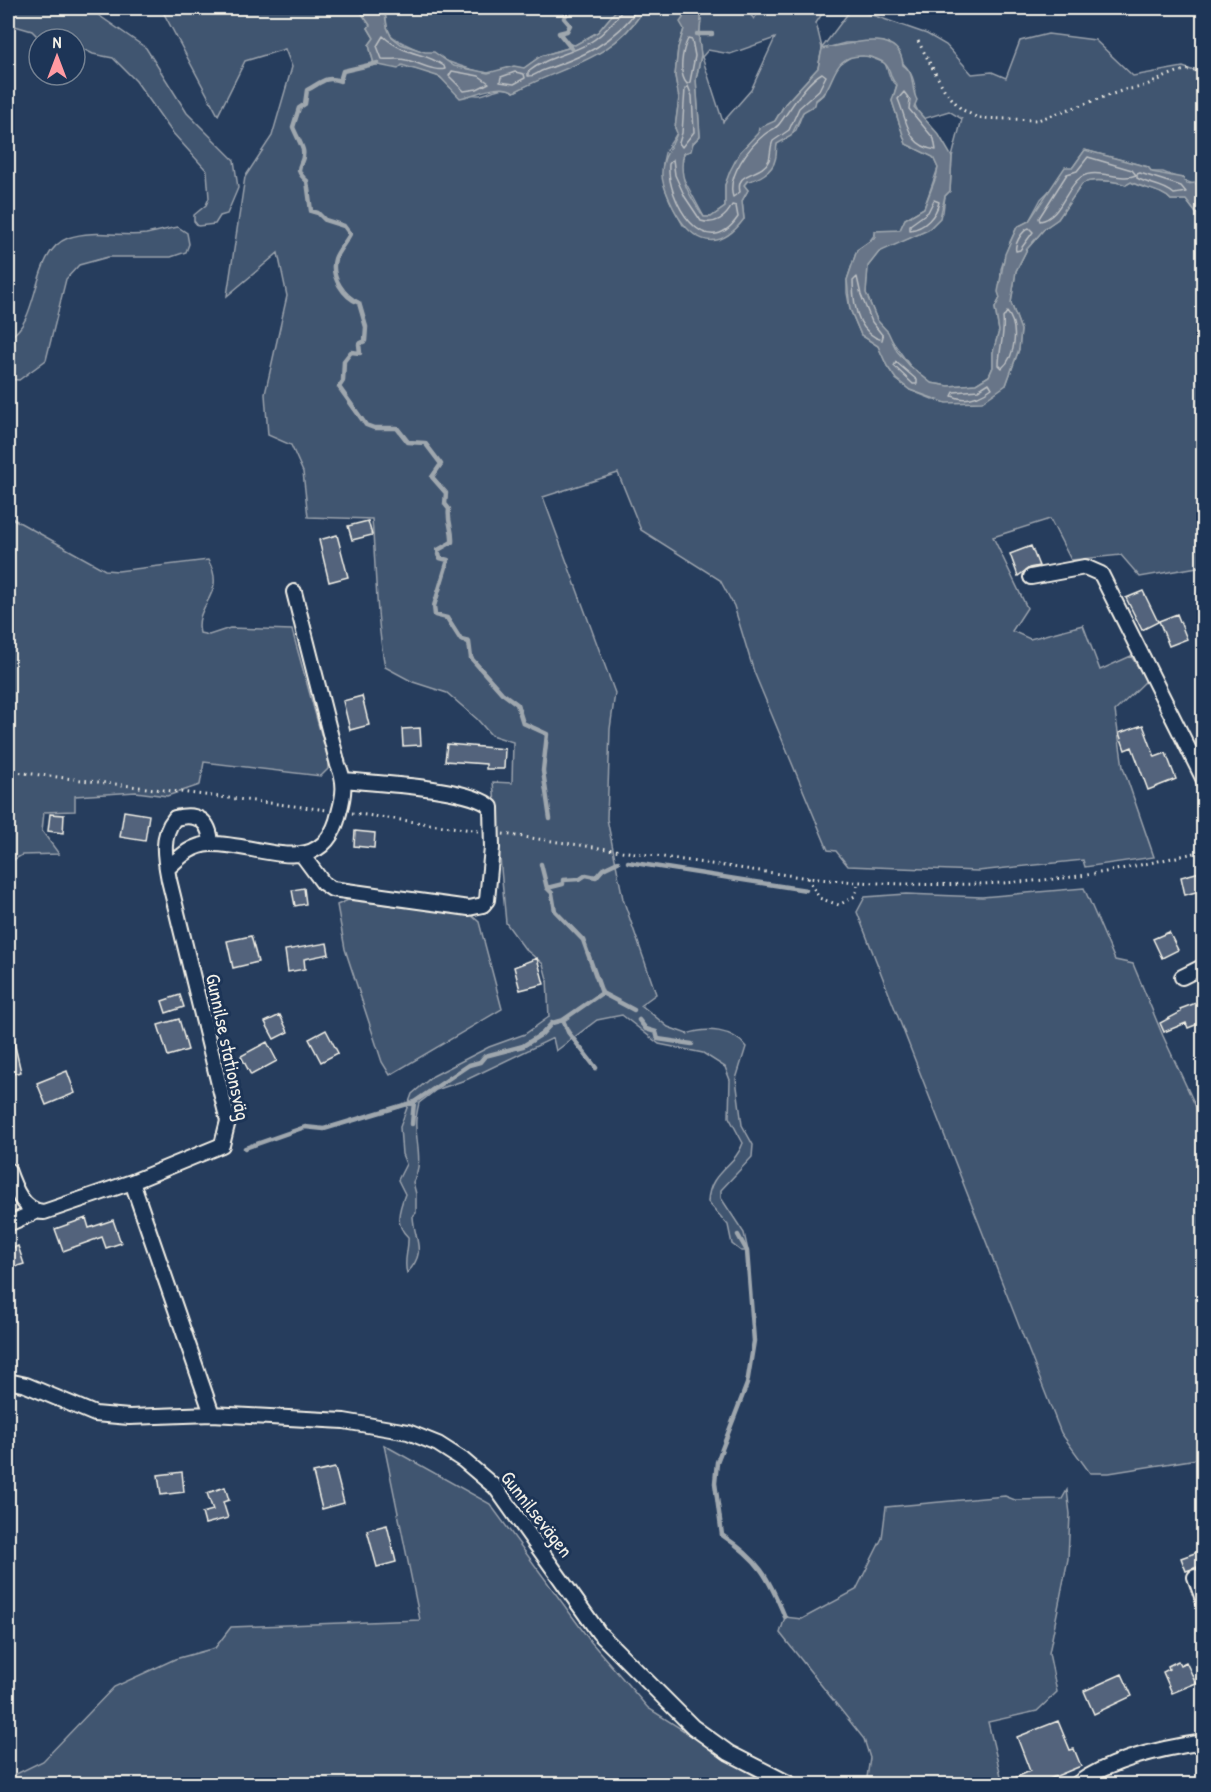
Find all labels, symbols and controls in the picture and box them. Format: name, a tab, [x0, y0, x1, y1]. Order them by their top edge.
north arrow	[27, 27, 87, 87]
text: N	[53, 31, 62, 53]
street label: Gunnilse stationsväg	[200, 971, 257, 1123]
street label: Gunnilsevägen	[495, 1465, 580, 1563]

